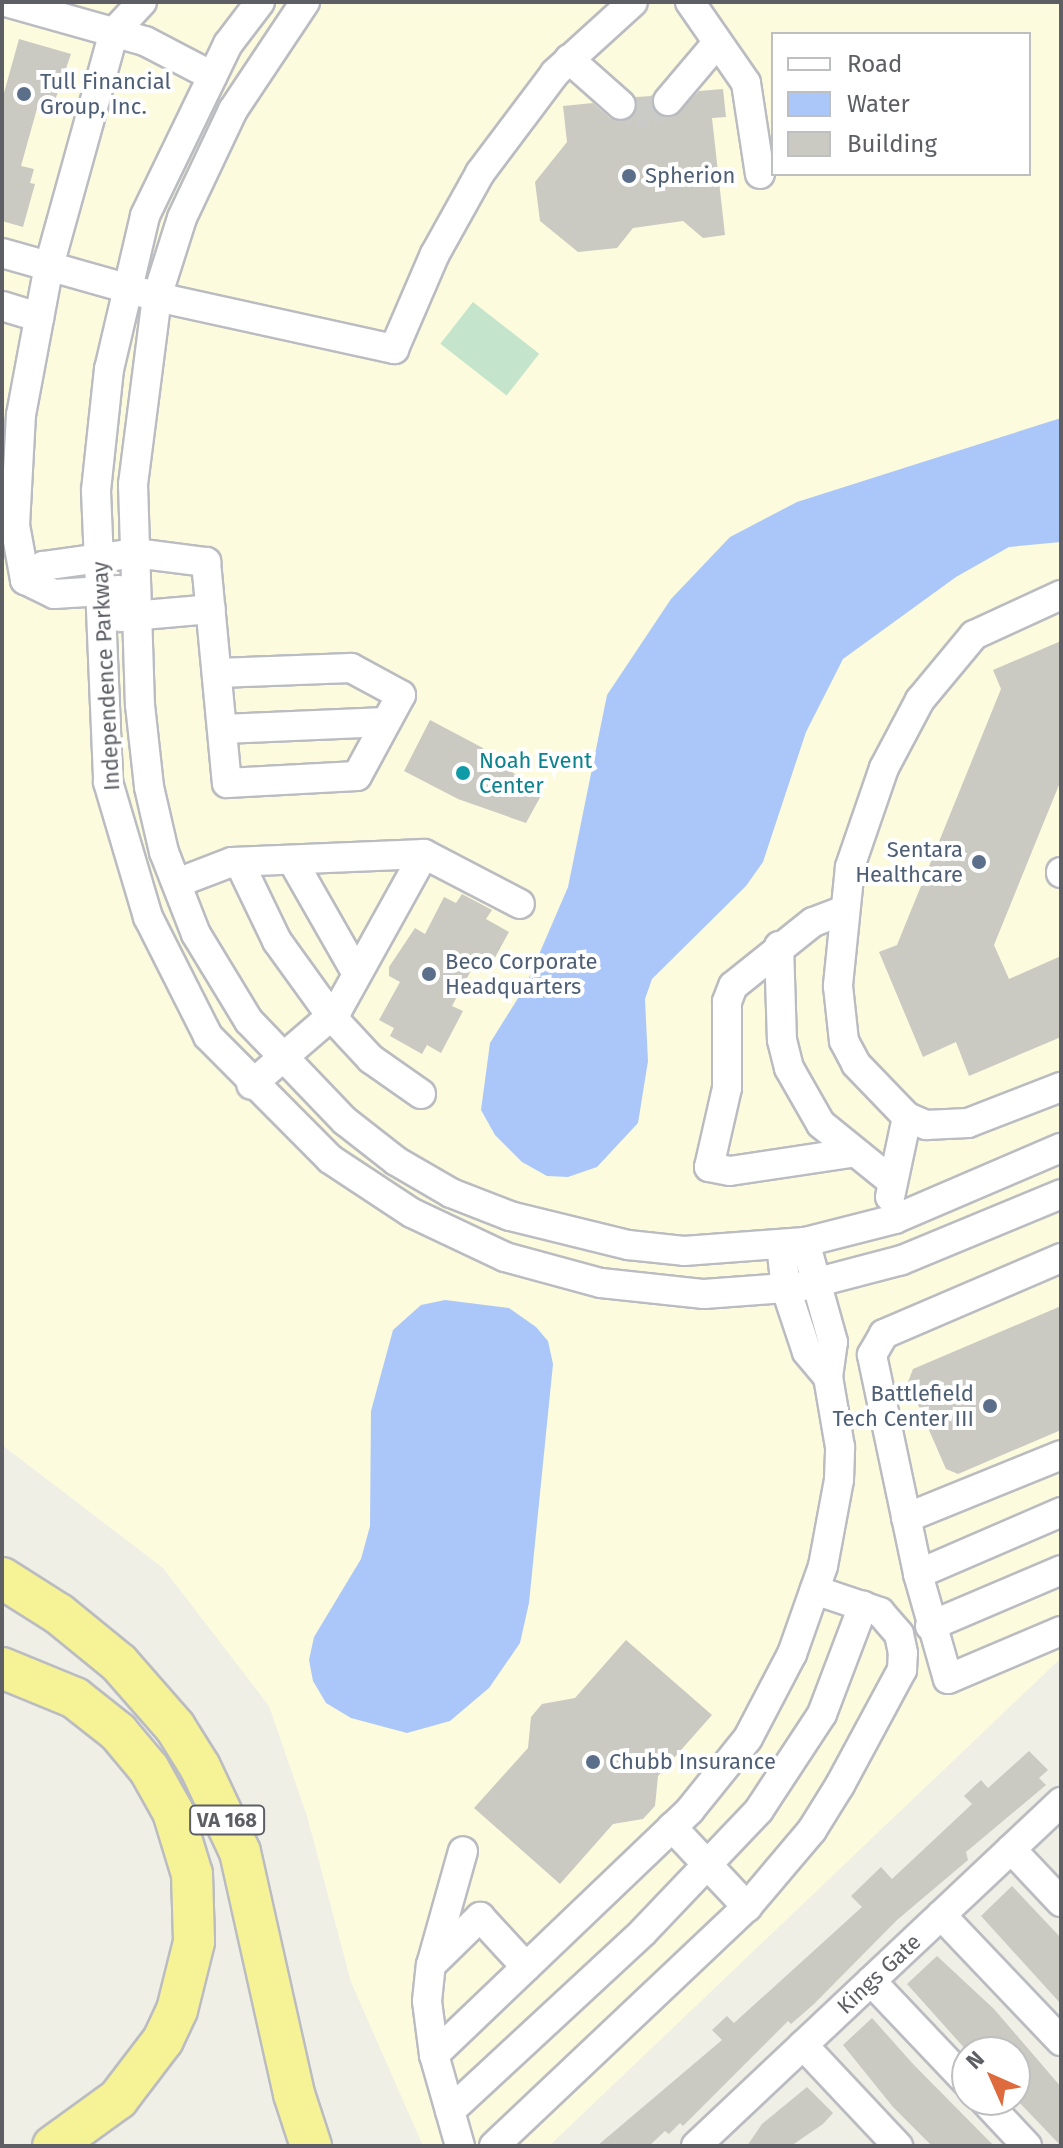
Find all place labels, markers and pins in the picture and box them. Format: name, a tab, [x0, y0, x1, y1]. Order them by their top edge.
place label: Tull Financial Group, Inc.	[40, 68, 171, 120]
marker: Tull Financial Group, Inc.	[15, 85, 33, 103]
place label: Spherion	[645, 163, 735, 189]
marker: Spherion	[620, 167, 638, 185]
place label: Noah Event Center	[479, 747, 592, 798]
marker: Noah Event Center	[454, 764, 472, 782]
place label: Sentara Healthcare	[855, 836, 963, 888]
marker: Sentara Healthcare	[970, 853, 988, 871]
place label: Beco Corporate Headquarters	[445, 948, 598, 1000]
marker: Beco Corporate Headquarters	[420, 965, 438, 983]
place label: Battlefield Tech Center III	[832, 1380, 974, 1432]
marker: Battlefield Tech Center III	[981, 1397, 999, 1415]
place label: Chubb Insurance	[609, 1749, 776, 1775]
marker: Chubb Insurance	[584, 1753, 602, 1771]

